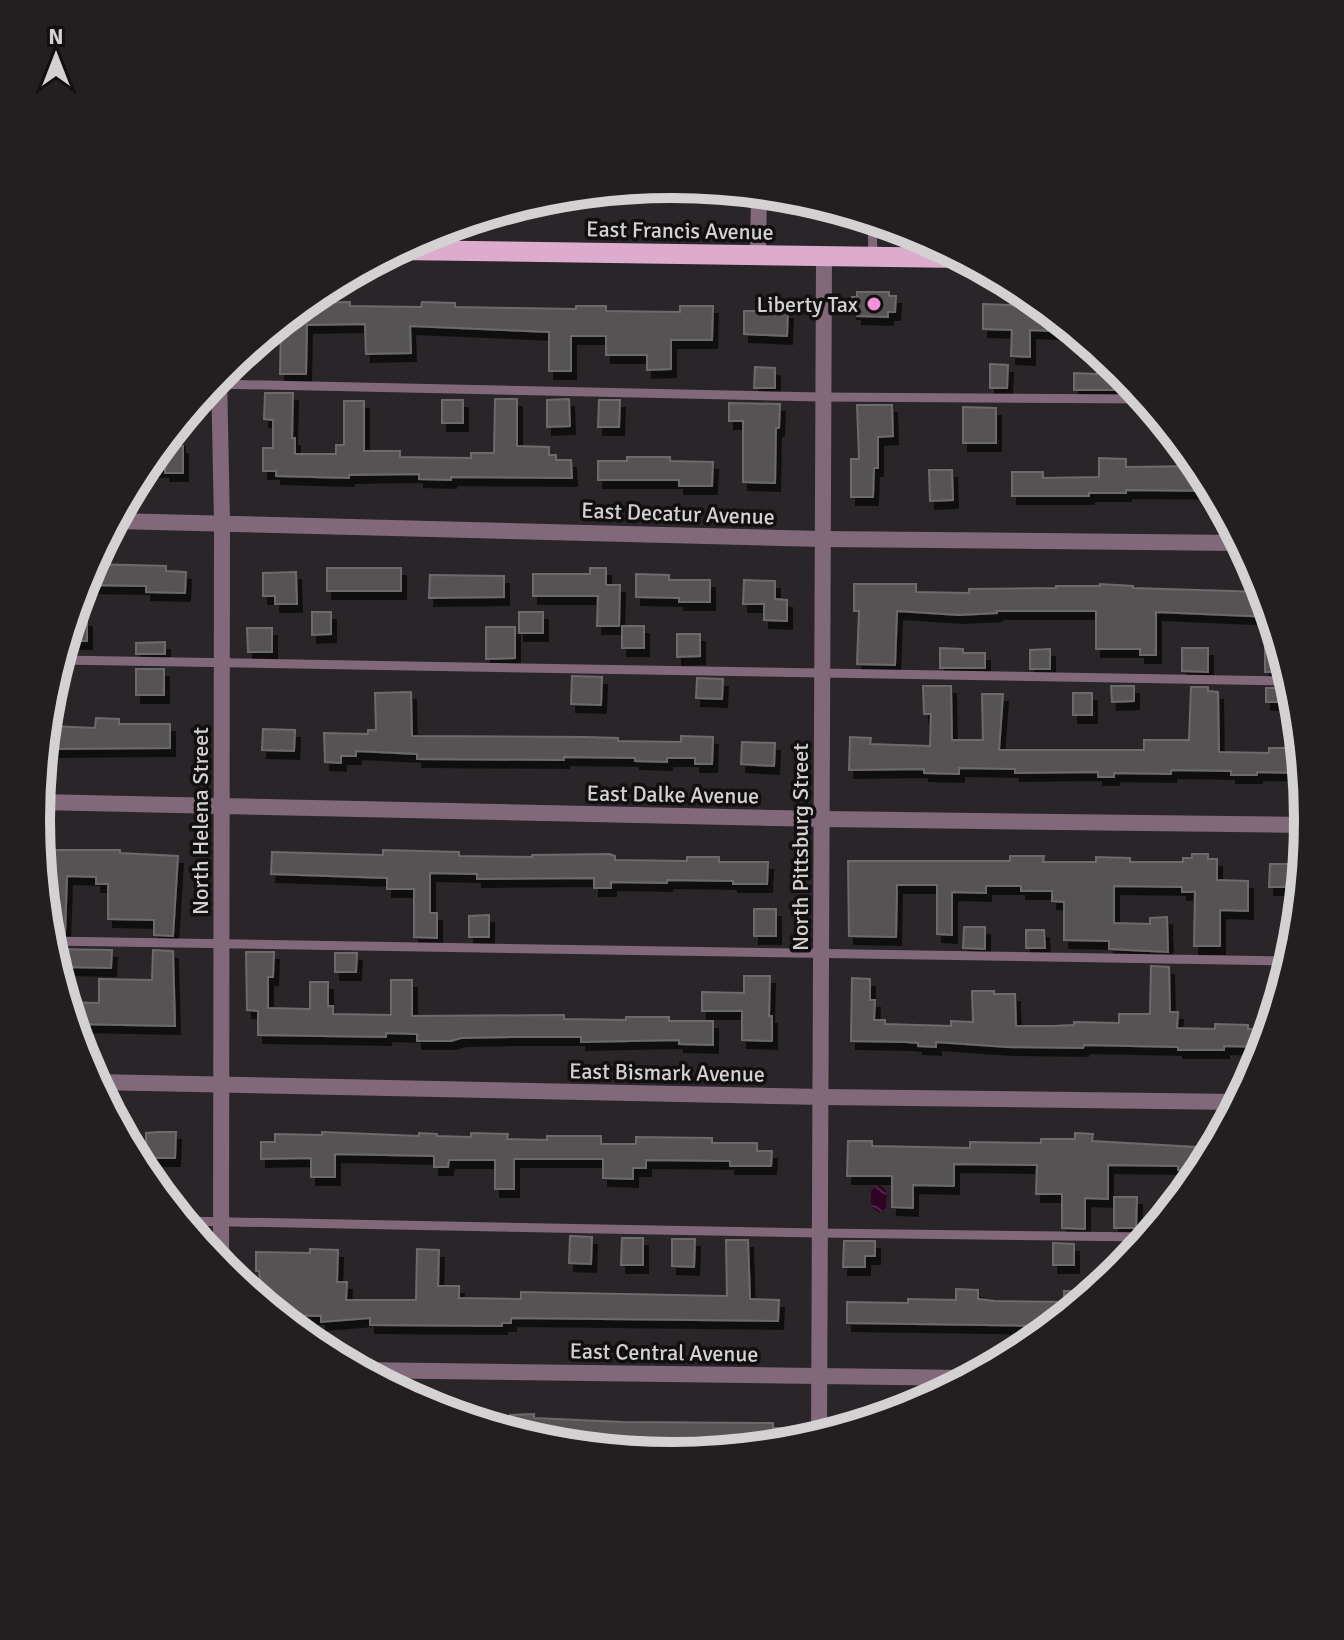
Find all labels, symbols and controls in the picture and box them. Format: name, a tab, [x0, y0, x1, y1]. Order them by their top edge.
north arrow	[16, 16, 96, 96]
text: N	[48, 23, 64, 50]
street label: East Francis Avenue	[586, 215, 774, 246]
place label: Liberty Tax	[756, 291, 858, 318]
marker: Liberty Tax	[865, 295, 883, 313]
street label: East Decatur Avenue	[581, 497, 775, 530]
street label: North Helena Street	[187, 727, 214, 915]
street label: North Pittsburg Street	[787, 743, 814, 951]
street label: East Dalke Avenue	[586, 779, 759, 810]
street label: East Bismark Avenue	[569, 1057, 765, 1088]
street label: East Central Avenue	[569, 1337, 759, 1368]

